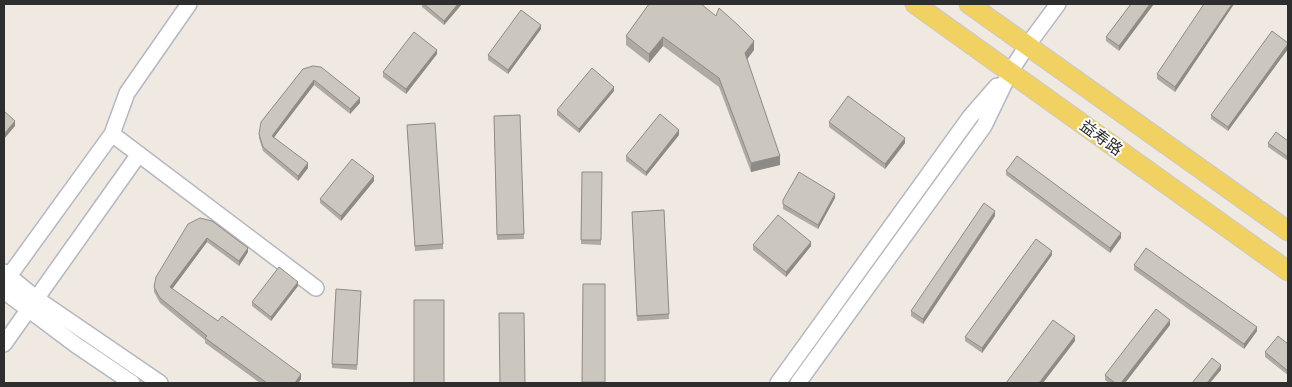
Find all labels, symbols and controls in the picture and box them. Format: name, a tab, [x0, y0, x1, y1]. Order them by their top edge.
street label: 益寿路	[1075, 115, 1127, 161]

